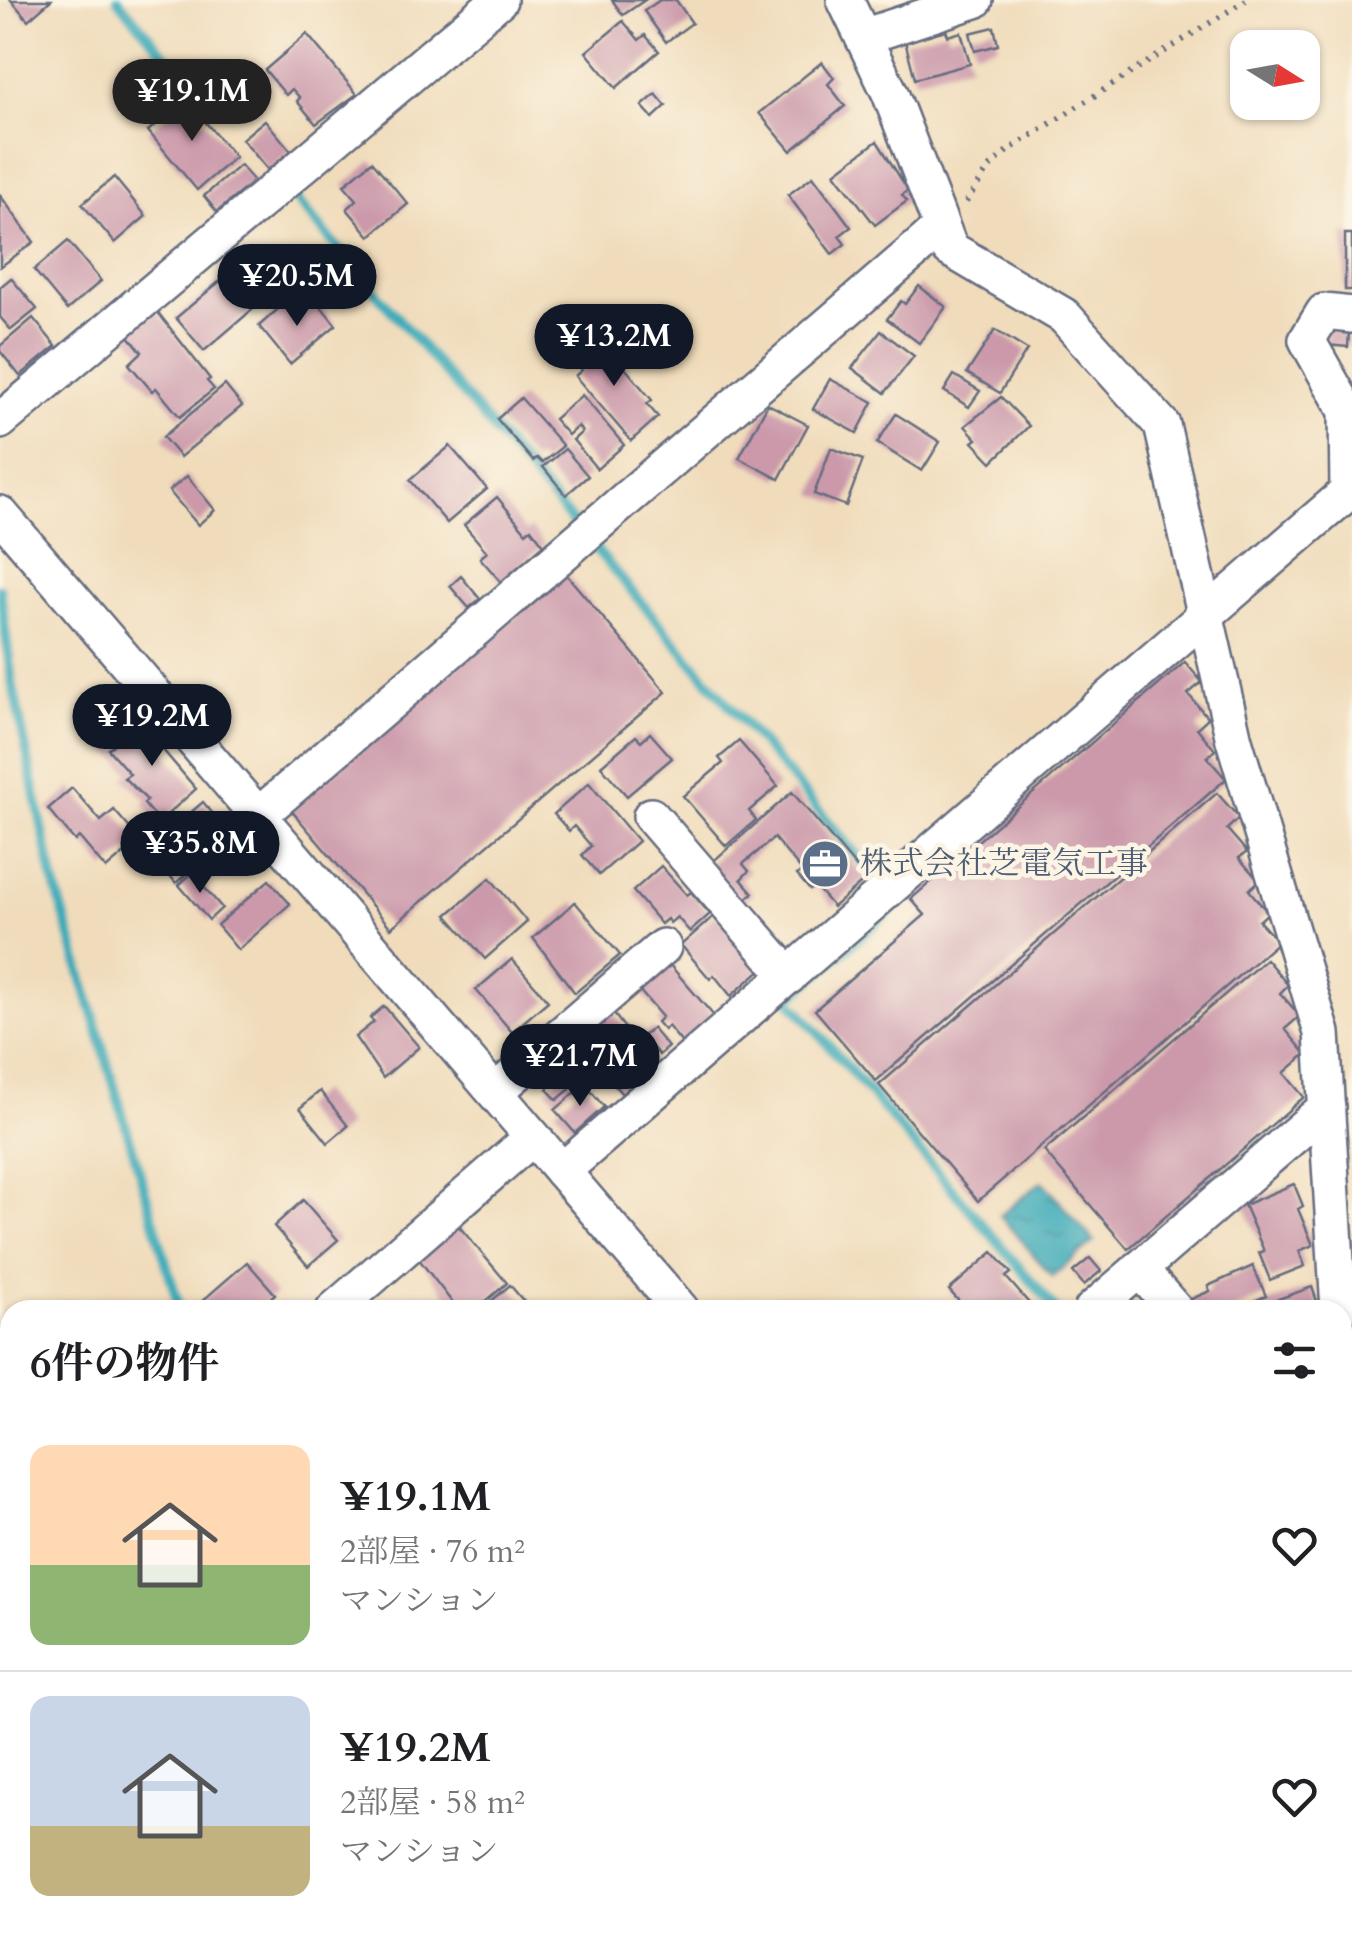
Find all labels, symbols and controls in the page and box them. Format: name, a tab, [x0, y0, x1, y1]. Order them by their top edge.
north arrow	[1230, 30, 1320, 120]
map controls	[1230, 30, 1320, 120]
pin: ¥19.1M	[111, 59, 273, 144]
text: ¥19.1M	[134, 69, 250, 113]
pin: ¥20.5M	[216, 244, 378, 329]
text: ¥20.5M	[239, 254, 355, 298]
pin: ¥13.2M	[533, 304, 695, 389]
text: ¥13.2M	[556, 314, 672, 358]
pin: ¥19.2M	[71, 684, 233, 769]
text: ¥19.2M	[94, 694, 210, 738]
pin: ¥35.8M	[119, 811, 281, 896]
text: ¥35.8M	[142, 821, 258, 865]
office icon: 株式会社芝電気工事	[799, 838, 851, 890]
place label: 株式会社芝電気工事	[860, 842, 1148, 886]
pin: ¥21.7M	[499, 1024, 661, 1109]
text: ¥21.7M	[522, 1034, 638, 1078]
icon: filters	[1267, 1333, 1322, 1388]
text: 6件の物件	[30, 1335, 220, 1392]
text: ¥19.1M	[340, 1468, 491, 1525]
icon: home	[110, 1485, 230, 1605]
icon: heart	[1267, 1518, 1322, 1573]
text: 2部屋 · 76 m²	[340, 1530, 525, 1574]
text: マンション	[340, 1579, 499, 1623]
text: ¥19.2M	[340, 1719, 491, 1776]
icon: home	[110, 1736, 230, 1856]
icon: heart	[1267, 1769, 1322, 1824]
text: 2部屋 · 58 m²	[340, 1781, 525, 1825]
text: マンション	[340, 1830, 499, 1874]

